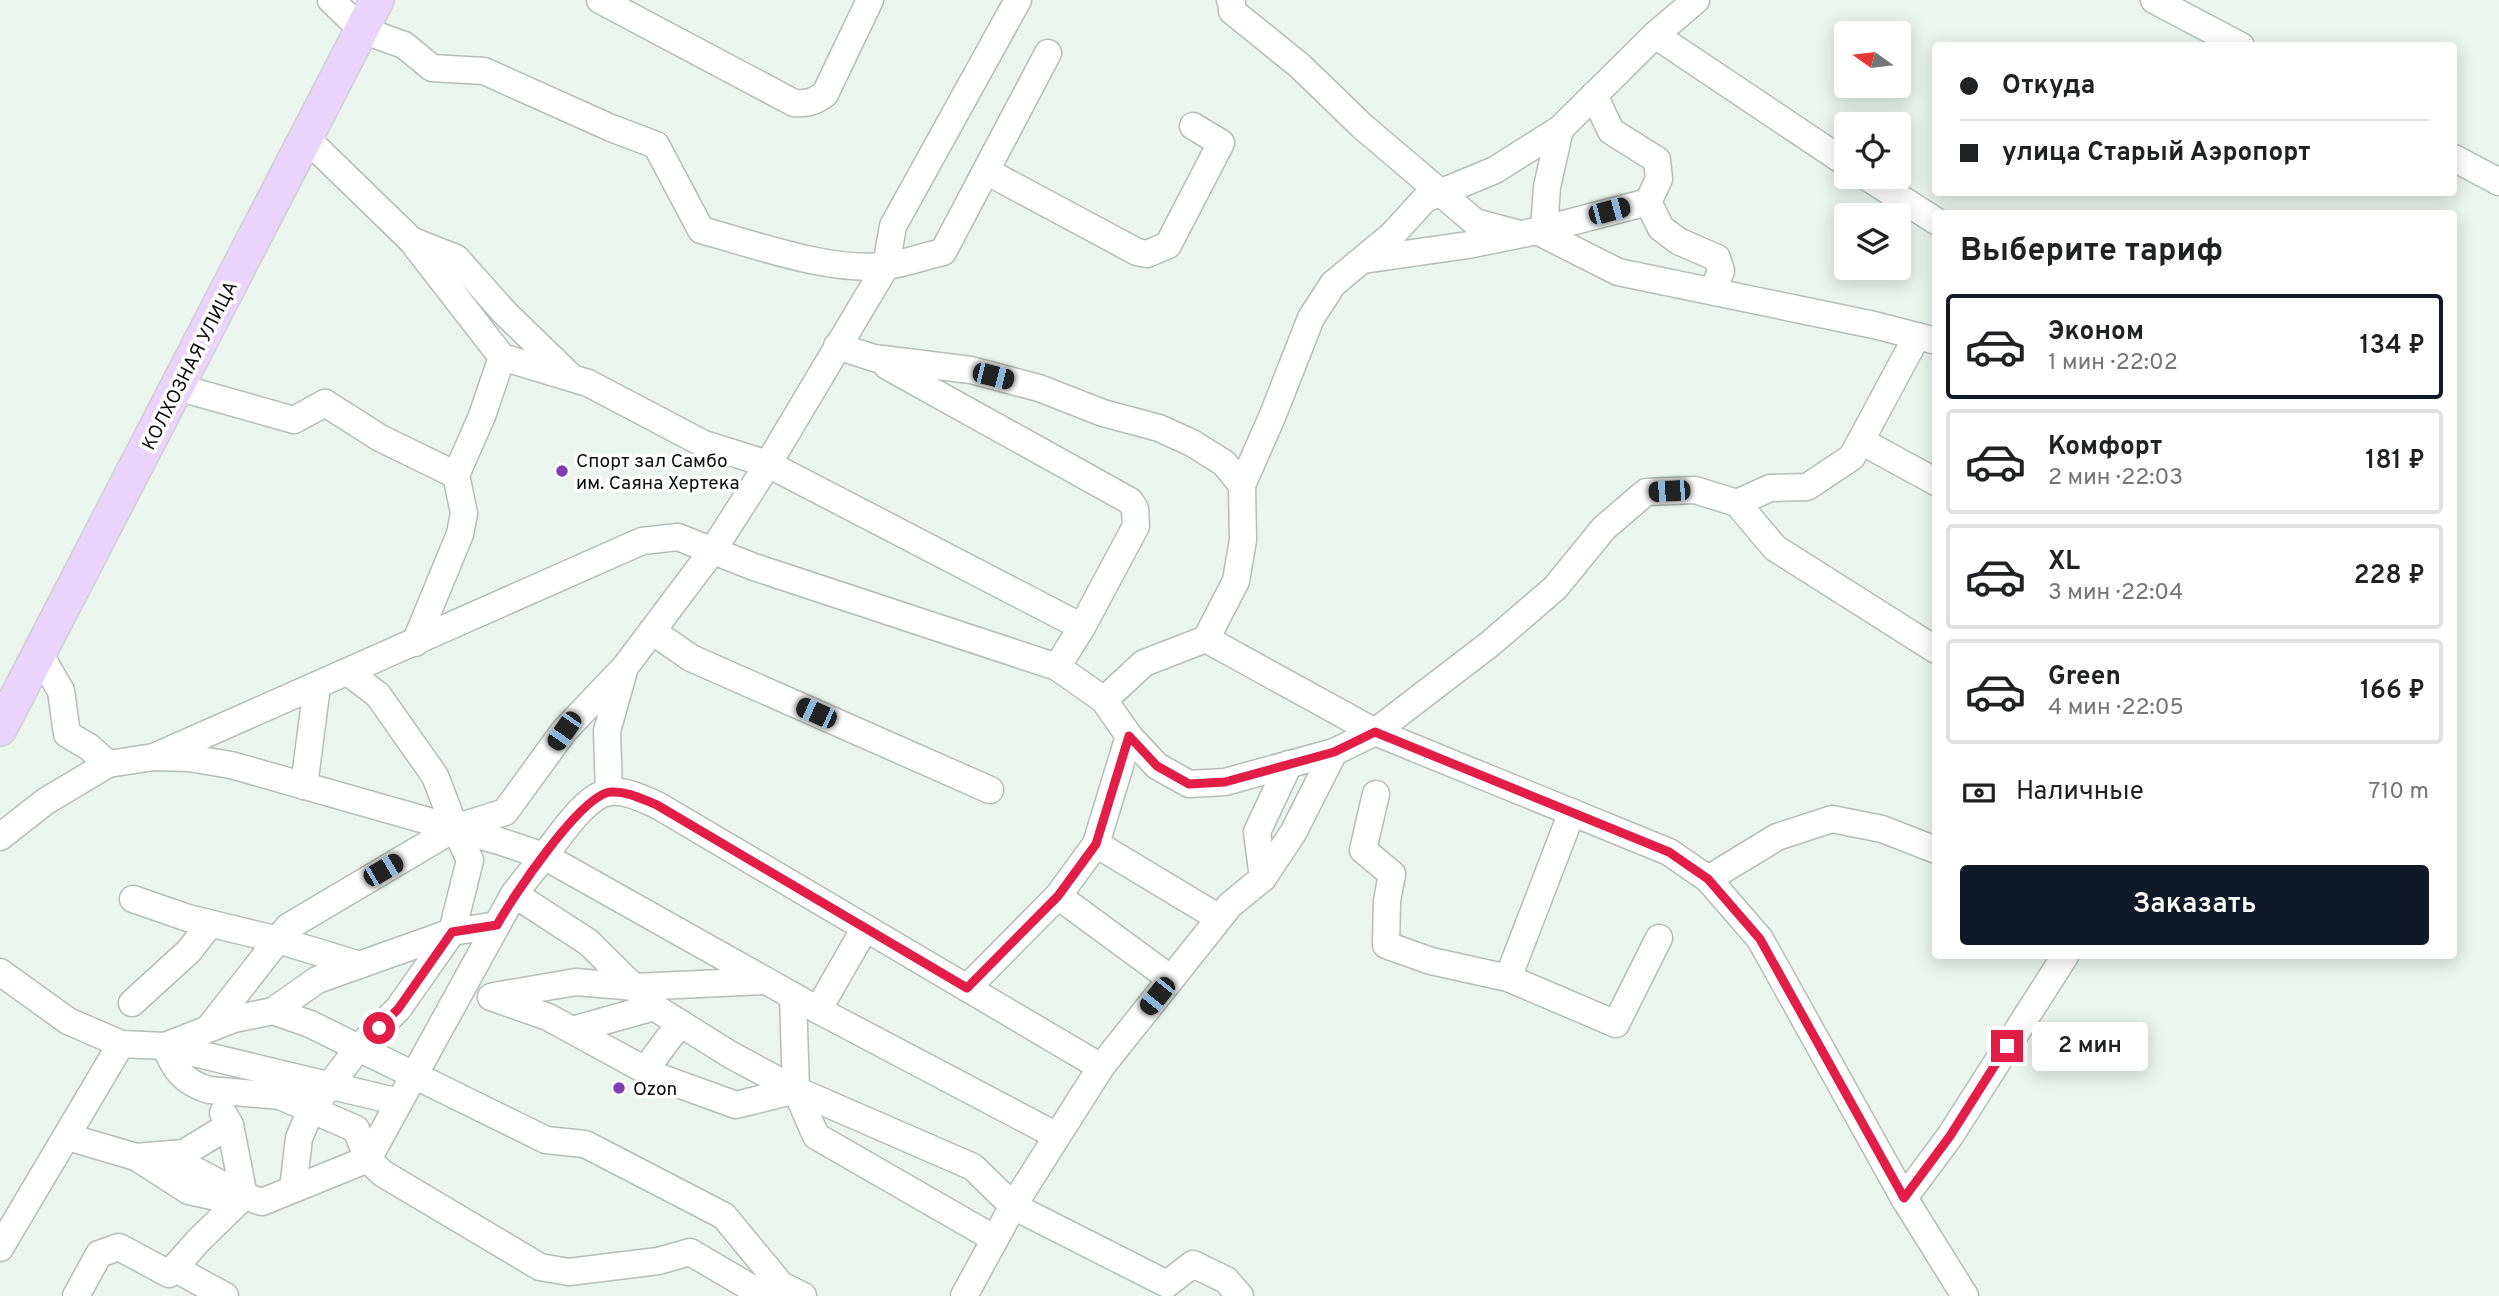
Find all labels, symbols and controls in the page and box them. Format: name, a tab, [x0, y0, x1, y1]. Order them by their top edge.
north arrow	[1834, 21, 1911, 98]
map controls	[1834, 21, 1911, 280]
text: Откуда	[2002, 70, 2095, 103]
button: locate	[1834, 112, 1911, 189]
text: улица Старый Аэропорт	[2002, 137, 2311, 170]
car	[1586, 195, 1633, 227]
button: layers	[1834, 203, 1911, 280]
text: Выберите тариф	[1960, 232, 2223, 272]
street label: КОЛХОЗНАЯ УЛИЦА	[138, 277, 244, 455]
icon: car	[1964, 315, 2027, 378]
text: Эконом	[2048, 316, 2144, 349]
text: 134 ₽	[2359, 330, 2425, 363]
text: 1 мин · 22:02	[2048, 349, 2178, 378]
car	[971, 361, 1016, 391]
icon: car	[1964, 430, 2027, 493]
text: Комфорт	[2048, 431, 2162, 464]
text: 181 ₽	[2365, 445, 2425, 478]
place label: Спорт зал Самбо им. Саяна Хертека	[576, 450, 740, 496]
marker: Спорт зал Самбо им. Саяна Хертека	[554, 463, 570, 479]
text: 2 мин · 22:03	[2048, 464, 2183, 493]
car	[1648, 479, 1691, 503]
icon: car	[1964, 545, 2027, 608]
text: XL	[2048, 546, 2080, 579]
text: 228 ₽	[2354, 560, 2425, 593]
text: 3 мин · 22:04	[2048, 579, 2183, 608]
icon: car	[1964, 660, 2027, 723]
text: Green	[2048, 661, 2121, 694]
text: 166 ₽	[2360, 675, 2425, 708]
text: 4 мин · 22:05	[2048, 694, 2184, 723]
car	[793, 695, 840, 731]
car	[544, 708, 585, 754]
icon: cash	[1960, 774, 1998, 812]
text: Наличные	[2016, 776, 2144, 809]
text: 710 m	[2368, 778, 2429, 807]
car	[360, 850, 407, 890]
button: Заказать	[1960, 865, 2429, 945]
car	[1136, 973, 1179, 1019]
route start	[363, 1012, 395, 1044]
callout: 2 мин	[2032, 1021, 2147, 1070]
route end	[1991, 1030, 2023, 1062]
text: 2 мин	[2058, 1032, 2122, 1061]
place label: Ozon	[633, 1078, 677, 1102]
marker: Ozon	[611, 1080, 627, 1096]

